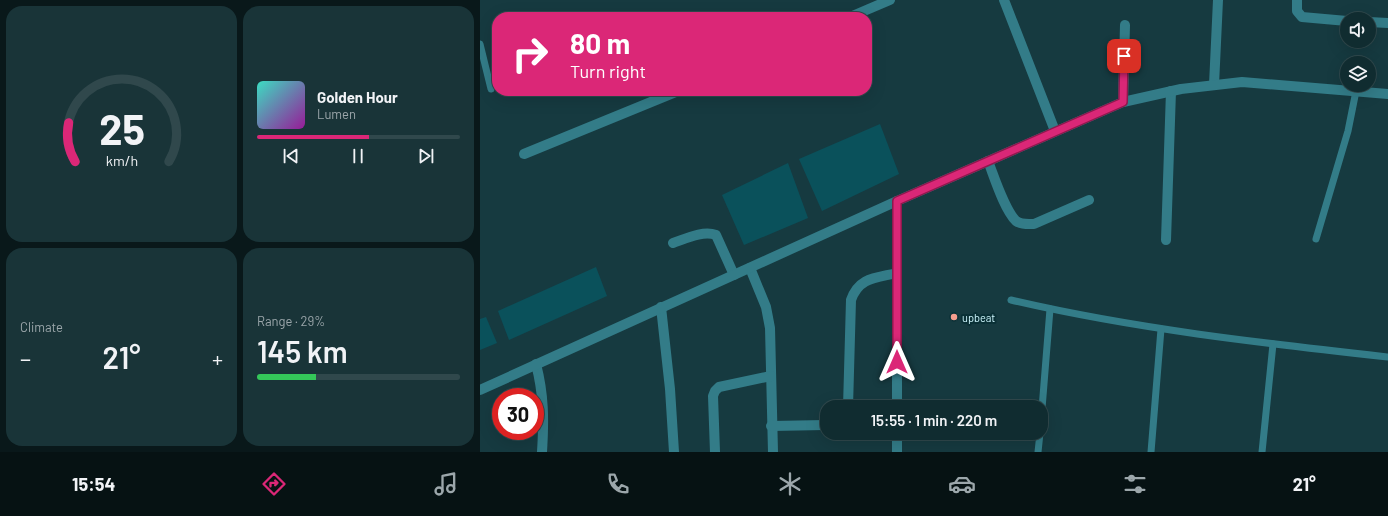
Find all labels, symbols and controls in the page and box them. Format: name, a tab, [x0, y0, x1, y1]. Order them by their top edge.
map controls	[1340, 12, 1376, 92]
button: sound	[1340, 12, 1376, 48]
text: 80 m	[570, 26, 630, 60]
icon: right	[504, 28, 556, 80]
pin	[1107, 39, 1141, 73]
icon: arrive	[1113, 45, 1135, 67]
button: layers	[1340, 56, 1376, 92]
text: Turn right	[570, 60, 646, 82]
text: Golden Hour	[317, 88, 398, 106]
text: 25	[99, 103, 144, 153]
text: Lumen	[317, 106, 356, 122]
icon: previous	[280, 145, 302, 167]
icon: pause	[347, 145, 369, 167]
icon: next	[415, 145, 437, 167]
text: km/h	[105, 151, 138, 168]
place label: upbeat	[962, 311, 995, 324]
marker: upbeat	[949, 312, 959, 322]
text: Range · 29%	[257, 313, 325, 329]
text: Climate	[20, 319, 63, 335]
text: 145 km	[257, 333, 348, 369]
text: 21°	[102, 339, 141, 375]
position arrow	[876, 341, 918, 383]
text: −	[20, 345, 31, 371]
text: +	[212, 345, 223, 371]
speed limit sign: 30	[492, 388, 544, 440]
text: 15:55 · 1 min · 220 m	[871, 411, 997, 429]
icon: directions	[260, 470, 288, 498]
icon: music	[432, 470, 460, 498]
icon: phone	[604, 470, 632, 498]
icon: climate	[776, 470, 804, 498]
icon: car	[948, 470, 976, 498]
icon: filters	[1121, 470, 1149, 498]
text: 15:54	[72, 473, 115, 495]
text: 21°	[1293, 473, 1316, 495]

